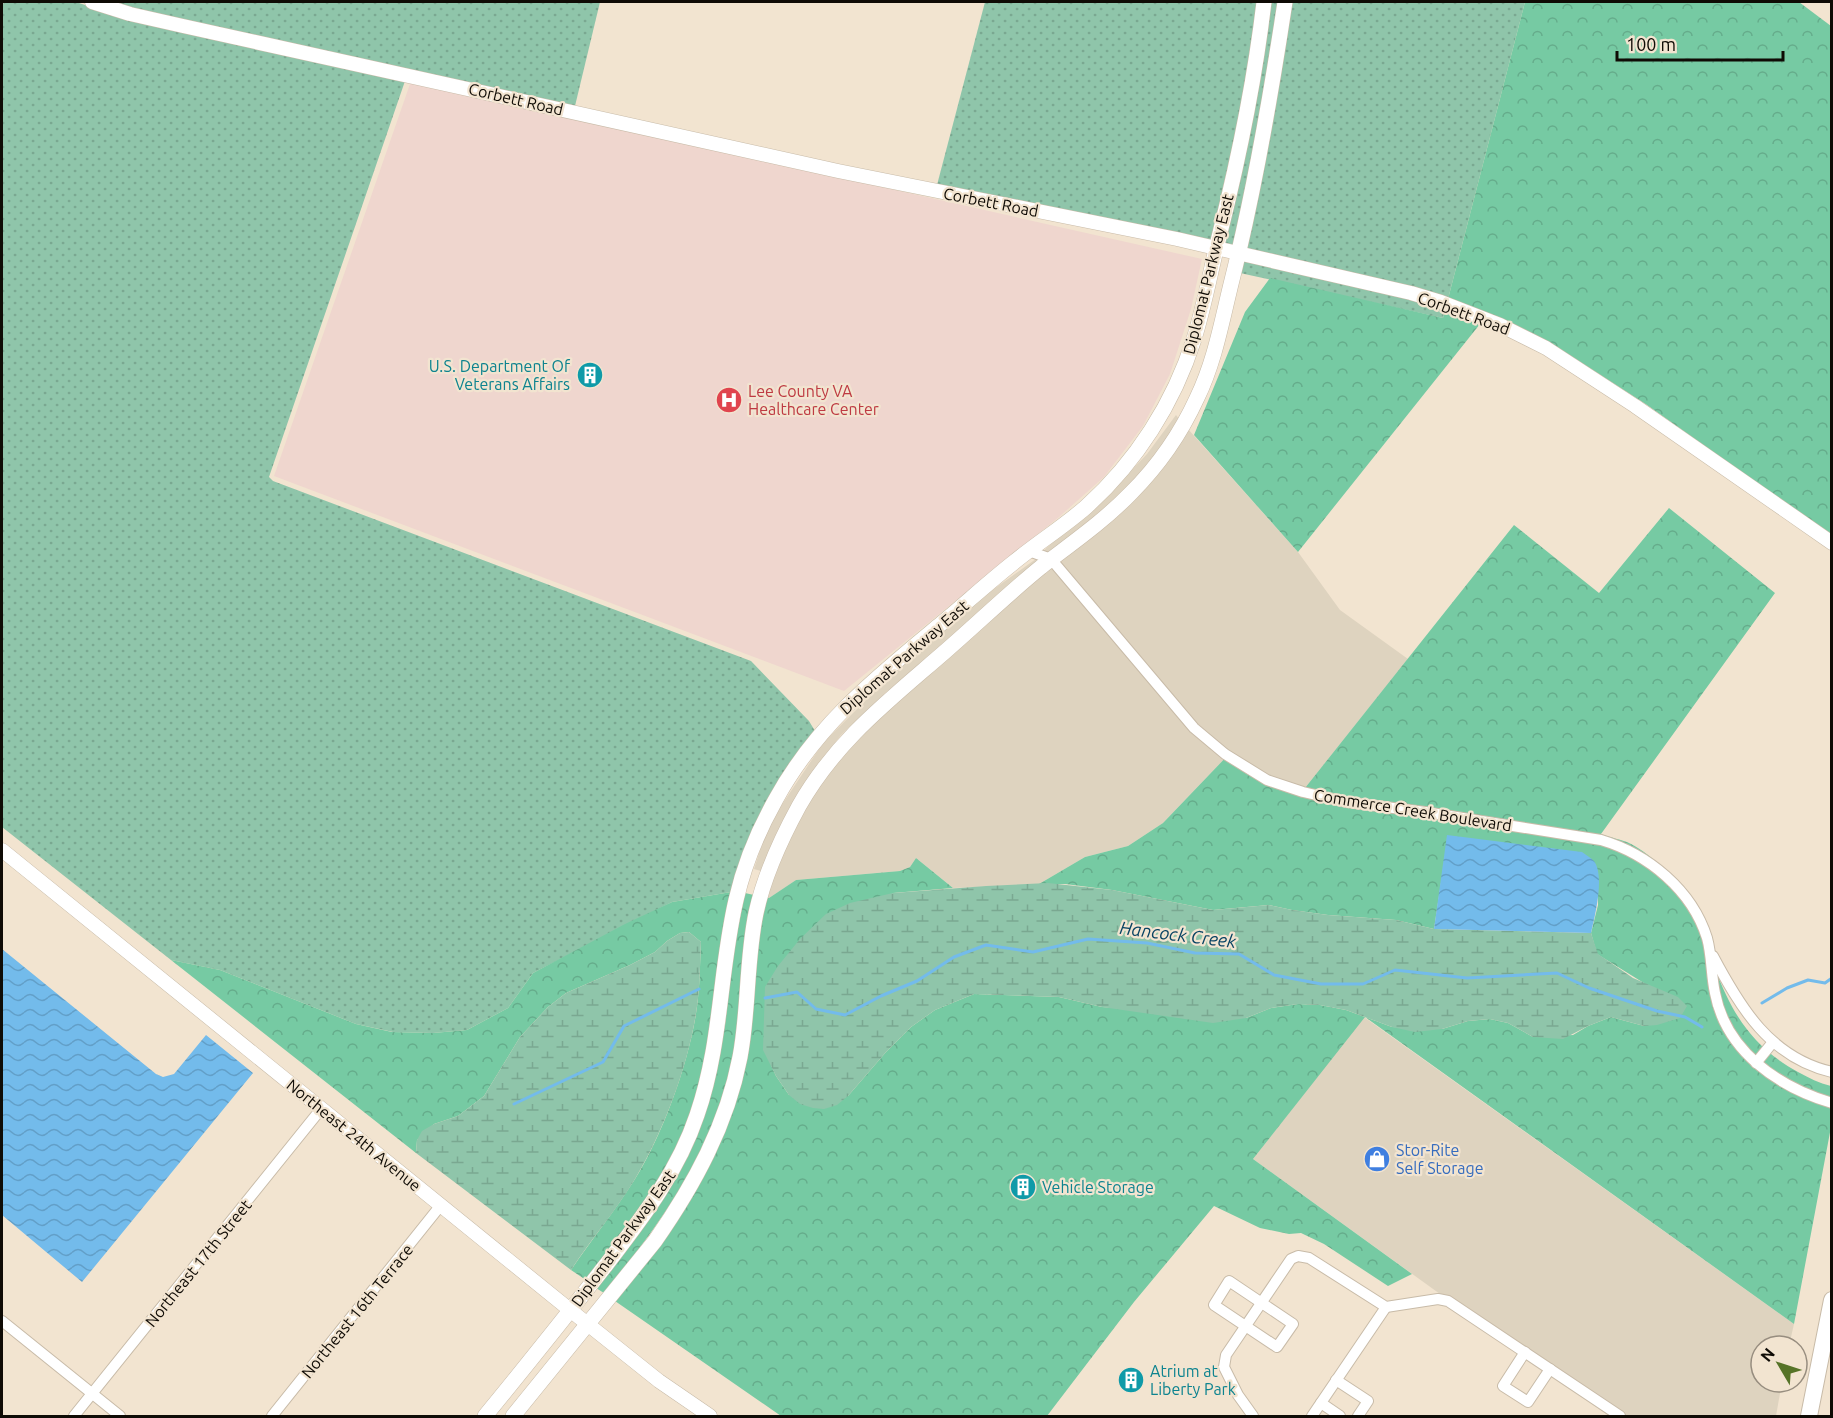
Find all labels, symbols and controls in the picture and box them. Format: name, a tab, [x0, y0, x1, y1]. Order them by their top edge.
scale bar	[1617, 24, 1784, 62]
text: 100 m	[1626, 34, 1676, 54]
street label: Corbett Road	[467, 79, 565, 119]
street label: Corbett Road	[942, 184, 1040, 220]
street label: Diplomat Parkway East	[1179, 191, 1237, 356]
street label: Corbett Road	[1416, 288, 1512, 338]
place label: U.S. Department Of Veterans Affairs	[429, 357, 571, 393]
building icon: U.S. Department Of Veterans Affairs	[575, 360, 605, 390]
place label: Lee County VA Healthcare Center	[748, 382, 879, 418]
hospital icon: Lee County VA Healthcare Center	[714, 385, 744, 415]
street label: Diplomat Parkway East	[836, 596, 972, 718]
street label: Commerce Creek Boulevard	[1313, 785, 1513, 835]
water label: Hancock Creek	[1119, 917, 1238, 951]
street label: Northeast 24th Avenue	[283, 1075, 425, 1195]
place label: Stor-Rite Self Storage	[1396, 1141, 1483, 1177]
shop icon: Stor-Rite Self Storage	[1362, 1144, 1392, 1174]
street label: Diplomat Parkway East	[567, 1166, 679, 1310]
building icon: Vehicle Storage	[1008, 1172, 1038, 1202]
place label: Vehicle Storage	[1042, 1178, 1154, 1196]
street label: Northeast 17th Street	[141, 1195, 255, 1330]
street label: Northeast 16th Terrace	[297, 1240, 417, 1382]
north arrow	[1749, 1334, 1809, 1394]
text: N	[1757, 1344, 1778, 1365]
place label: Atrium at Liberty Park	[1150, 1362, 1236, 1398]
building icon: Atrium at Liberty Park	[1116, 1365, 1146, 1395]

